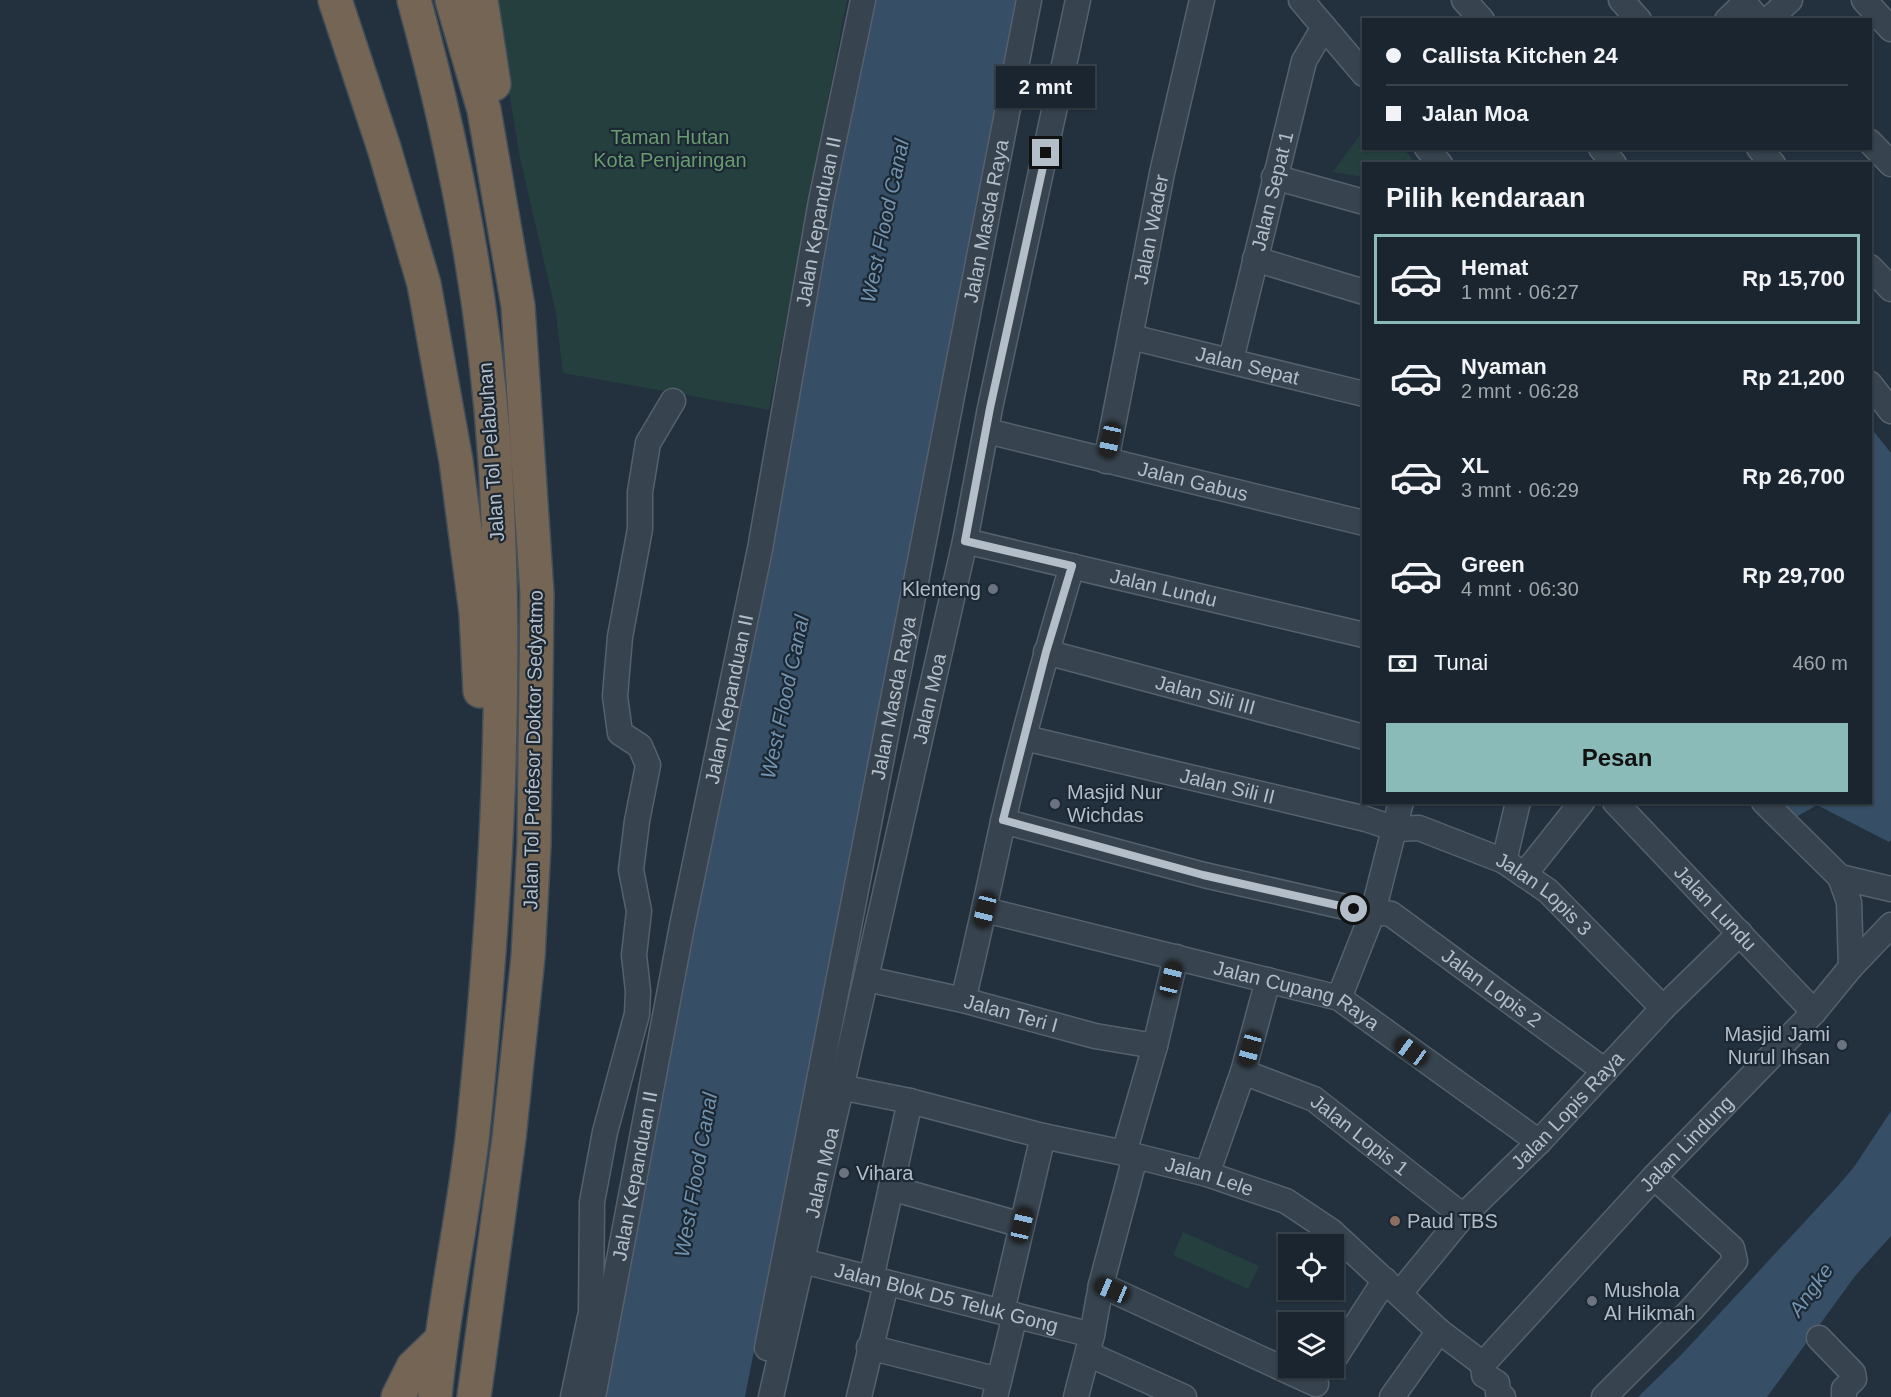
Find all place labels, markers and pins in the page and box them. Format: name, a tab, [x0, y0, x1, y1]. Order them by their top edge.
place label: Klenteng	[902, 578, 981, 600]
marker: Klenteng	[986, 582, 1000, 596]
place label: Masjid Nur Wichdas	[1067, 781, 1163, 826]
marker: Masjid Nur Wichdas	[1048, 797, 1062, 811]
place label: Masjid Jami Nurul Ihsan	[1724, 1023, 1830, 1068]
marker: Masjid Jami Nurul Ihsan	[1835, 1038, 1849, 1052]
place label: Vihara	[856, 1162, 914, 1184]
marker: Vihara	[837, 1166, 851, 1180]
place label: Paud TBS	[1407, 1210, 1498, 1232]
marker: Paud TBS	[1388, 1214, 1402, 1228]
place label: Mushola Al Hikmah	[1604, 1279, 1695, 1324]
marker: Mushola Al Hikmah	[1585, 1294, 1599, 1308]

